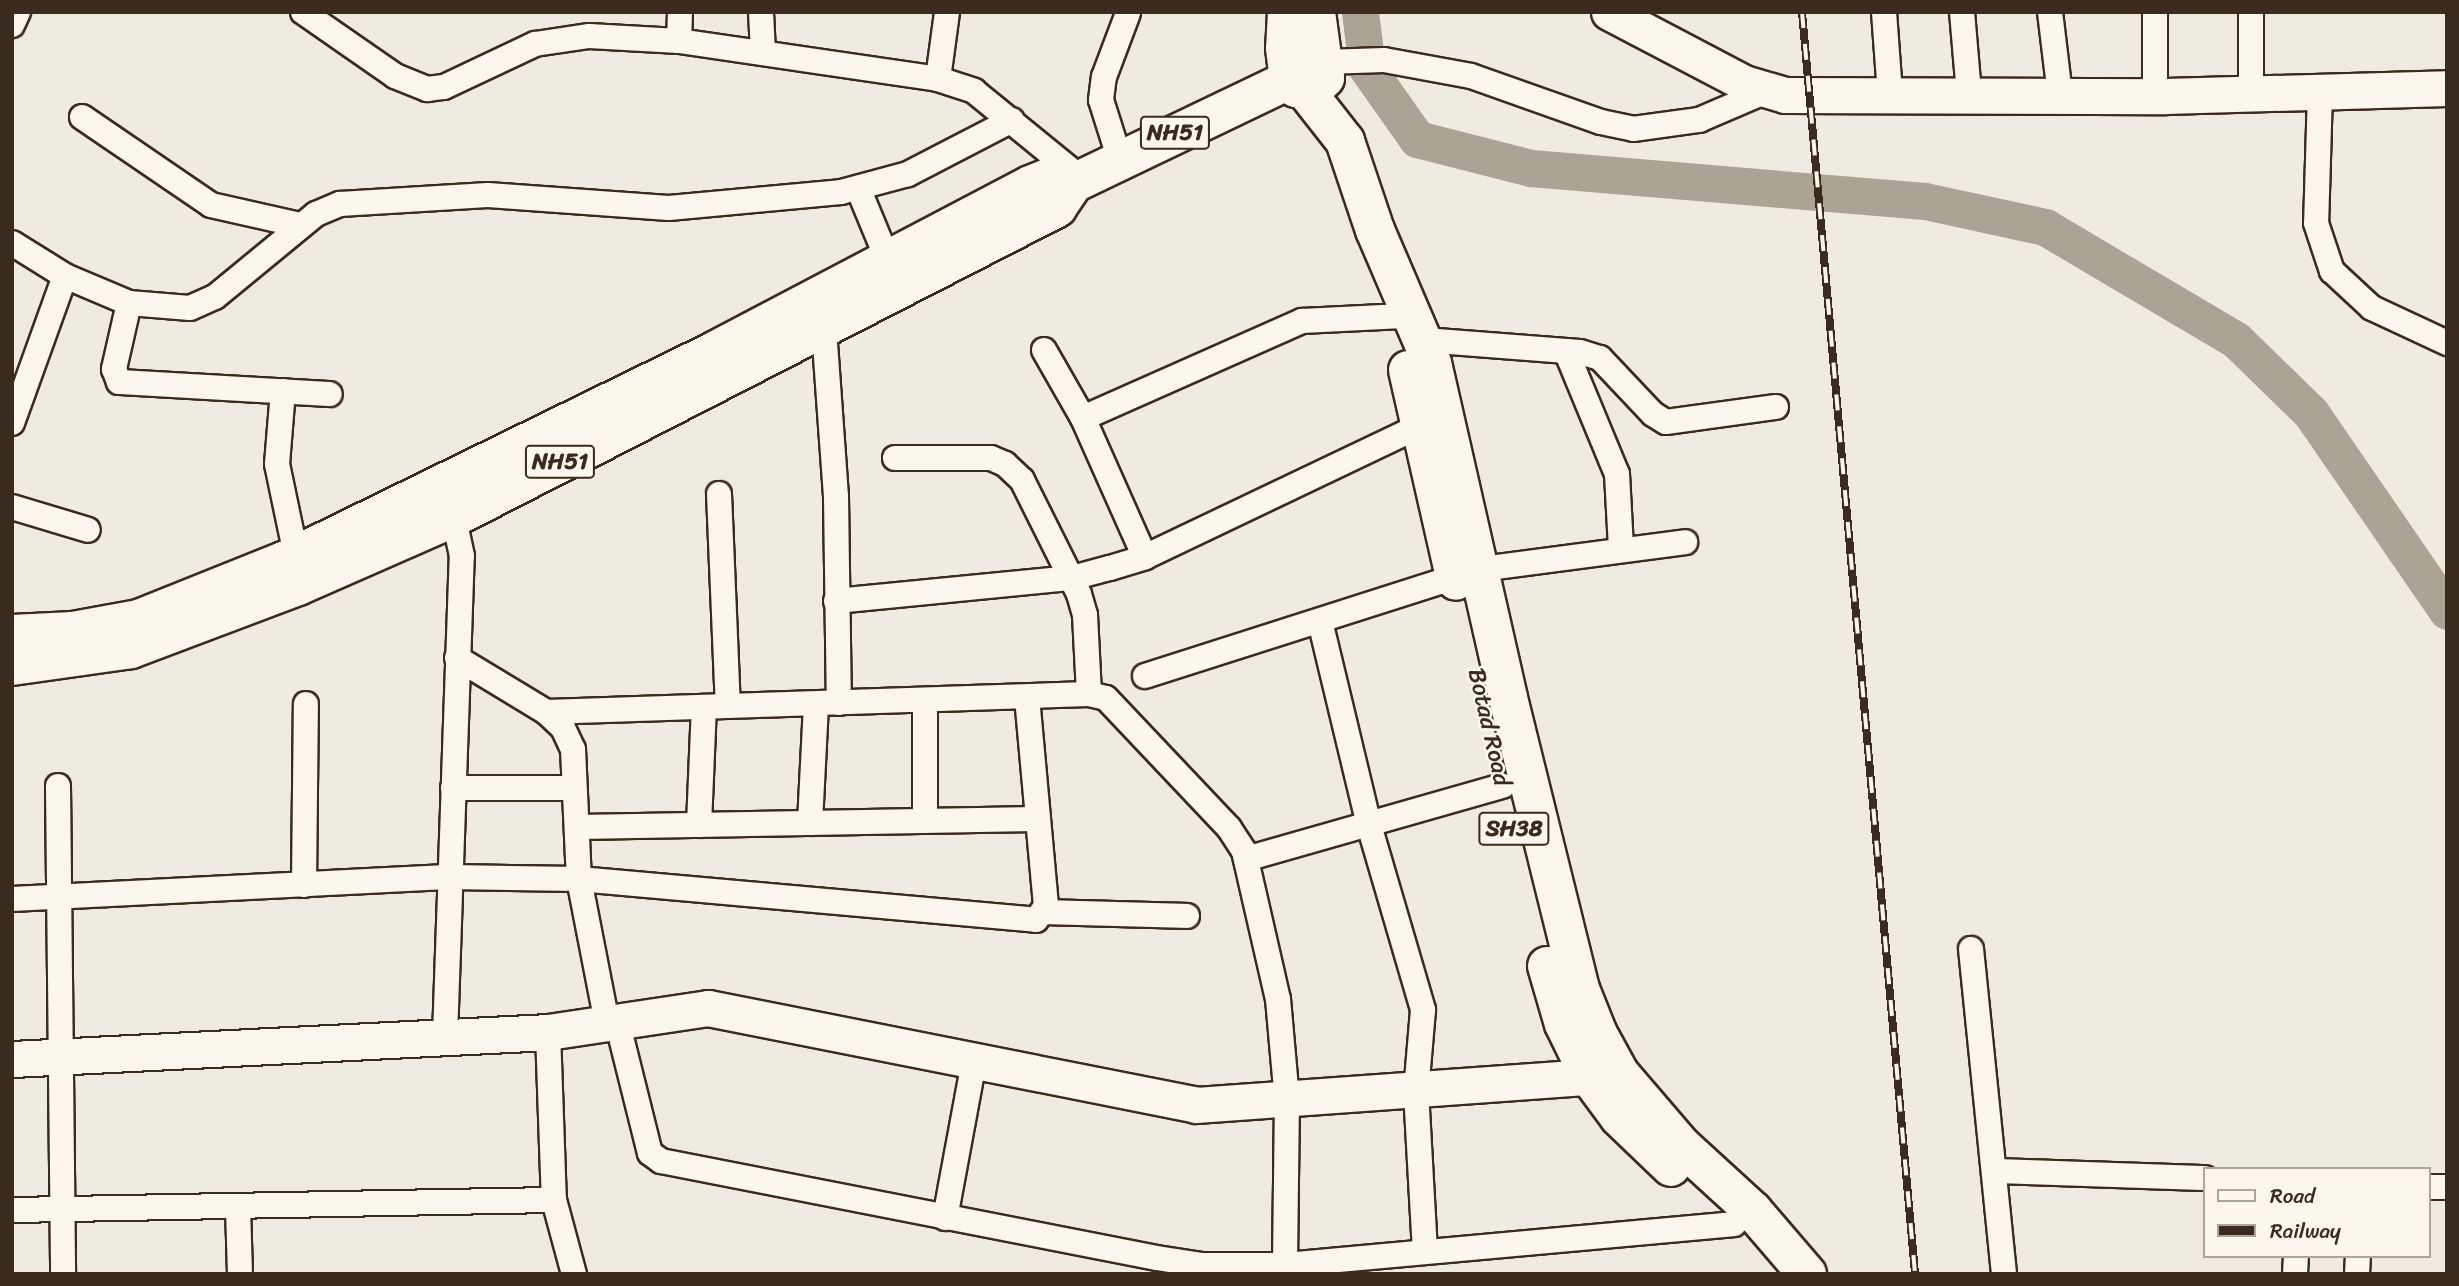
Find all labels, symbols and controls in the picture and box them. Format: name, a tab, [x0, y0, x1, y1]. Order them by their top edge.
road number: NH51	[1138, 114, 1212, 152]
road number: NH51	[523, 442, 597, 482]
street label: Botad Road	[1461, 665, 1517, 789]
road number: SH38	[1477, 810, 1551, 848]
legend	[2204, 1167, 2431, 1258]
text: Road	[2270, 1177, 2315, 1215]
text: Railway	[2270, 1212, 2341, 1250]

